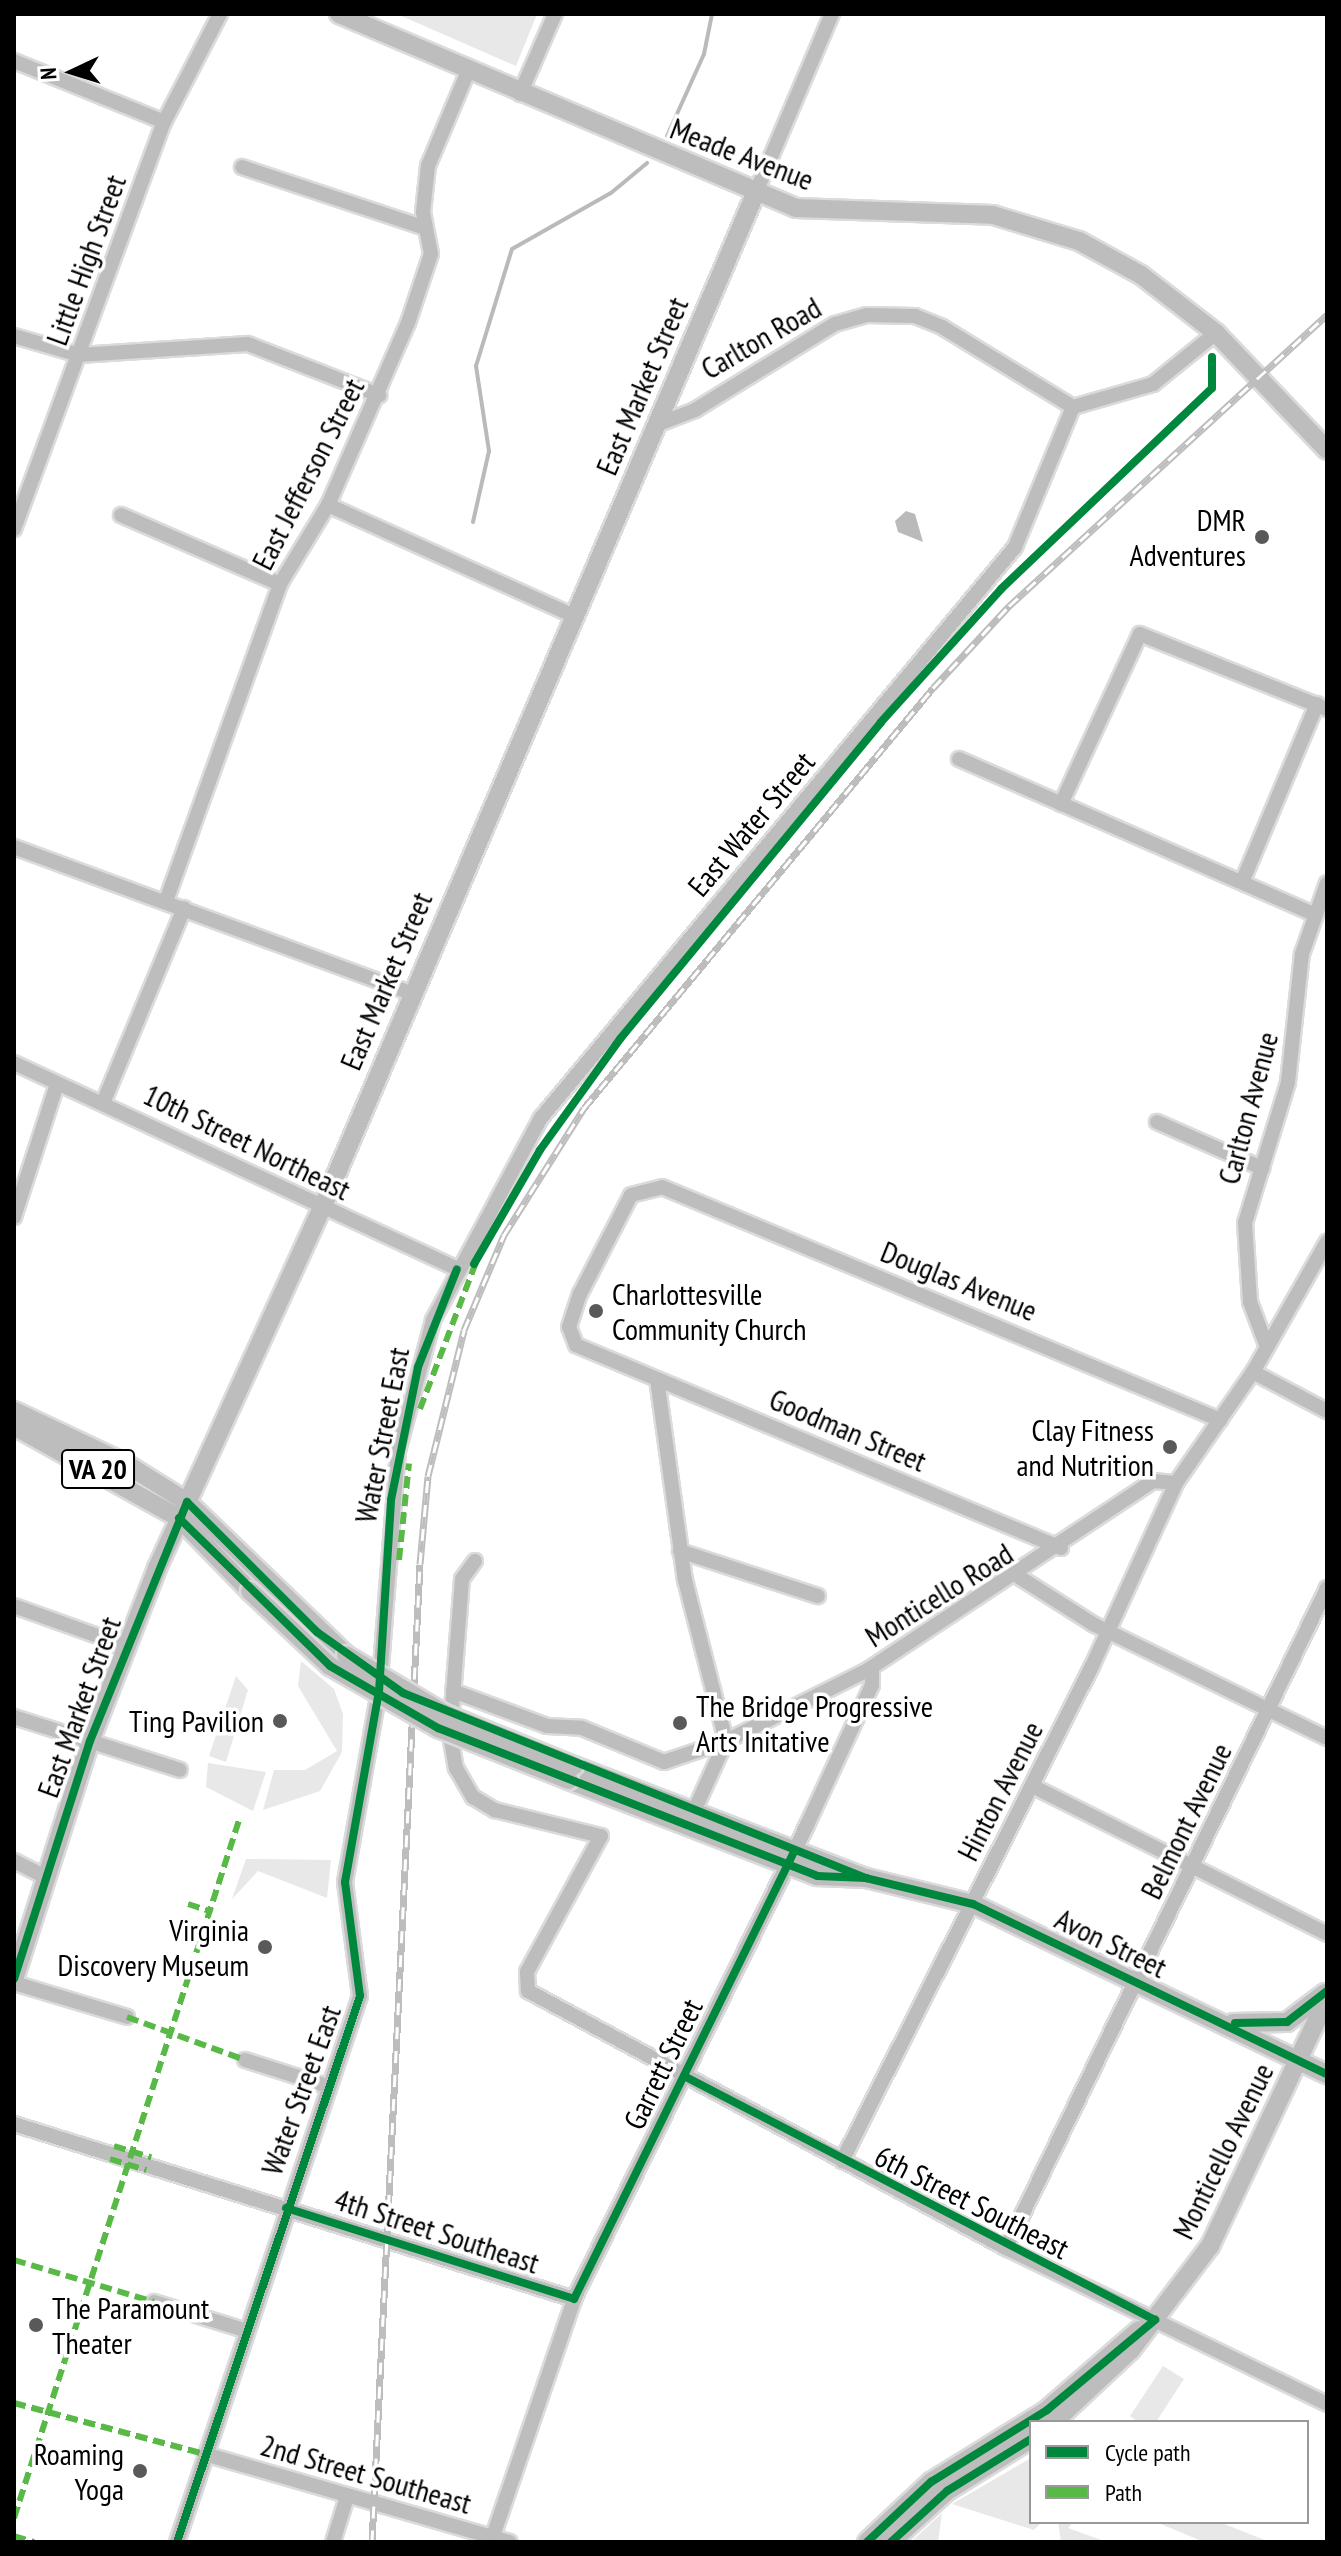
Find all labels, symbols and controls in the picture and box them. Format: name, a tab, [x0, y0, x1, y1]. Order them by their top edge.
north arrow	[32, 32, 112, 112]
text: N	[34, 67, 62, 81]
street label: Meade Avenue	[665, 110, 819, 198]
street label: Little High Street	[39, 170, 133, 350]
street label: Carlton Road	[695, 289, 827, 387]
street label: East Market Street	[588, 292, 696, 480]
street label: East Jefferson Street	[244, 372, 372, 576]
place label: DMR Adventures	[1130, 502, 1246, 572]
marker: DMR Adventures	[1253, 528, 1271, 546]
street label: East Water Street	[680, 744, 822, 904]
street label: East Market Street	[332, 887, 440, 1075]
street label: Carlton Avenue	[1210, 1028, 1286, 1188]
street label: 10th Street Northeast	[138, 1076, 356, 1208]
street label: Douglas Avenue	[875, 1233, 1043, 1329]
place label: Charlottesville Community Church	[612, 1276, 807, 1346]
marker: Charlottesville Community Church	[587, 1302, 605, 1320]
street label: Water Street East	[347, 1344, 417, 1526]
street label: Goodman Street	[764, 1381, 932, 1479]
place label: Clay Fitness and Nutrition	[1016, 1412, 1154, 1482]
marker: Clay Fitness and Nutrition	[1161, 1438, 1179, 1456]
road number: VA 20	[60, 1445, 136, 1493]
street label: Monticello Road	[859, 1535, 1019, 1655]
street label: East Market Street	[30, 1612, 128, 1802]
place label: The Bridge Progressive Arts Initative	[696, 1688, 933, 1758]
place label: Ting Pavilion	[129, 1703, 264, 1739]
marker: Ting Pavilion	[271, 1712, 289, 1730]
marker: The Bridge Progressive Arts Initative	[671, 1714, 689, 1732]
street label: Hinton Avenue	[949, 1715, 1051, 1867]
street label: Belmont Avenue	[1133, 1737, 1239, 1905]
street label: Avon Street	[1049, 1901, 1173, 1985]
place label: Virginia Discovery Museum	[57, 1912, 249, 1982]
marker: Virginia Discovery Museum	[256, 1938, 274, 1956]
street label: Garrett Street	[616, 1993, 710, 2135]
street label: Water Street East	[254, 2000, 348, 2180]
street label: Monticello Avenue	[1165, 2057, 1281, 2245]
street label: 6th Street Southeast	[869, 2138, 1075, 2266]
street label: 4th Street Southeast	[330, 2181, 544, 2281]
place label: The Paramount Theater	[52, 2290, 209, 2360]
marker: The Paramount Theater	[27, 2316, 45, 2334]
legend	[1029, 2420, 1309, 2524]
street label: 2nd Street Southeast	[256, 2427, 476, 2521]
place label: Roaming Yoga	[34, 2436, 124, 2506]
text: Cycle path	[1105, 2437, 1191, 2468]
marker: Roaming Yoga	[131, 2462, 149, 2480]
text: Path	[1105, 2477, 1142, 2508]

